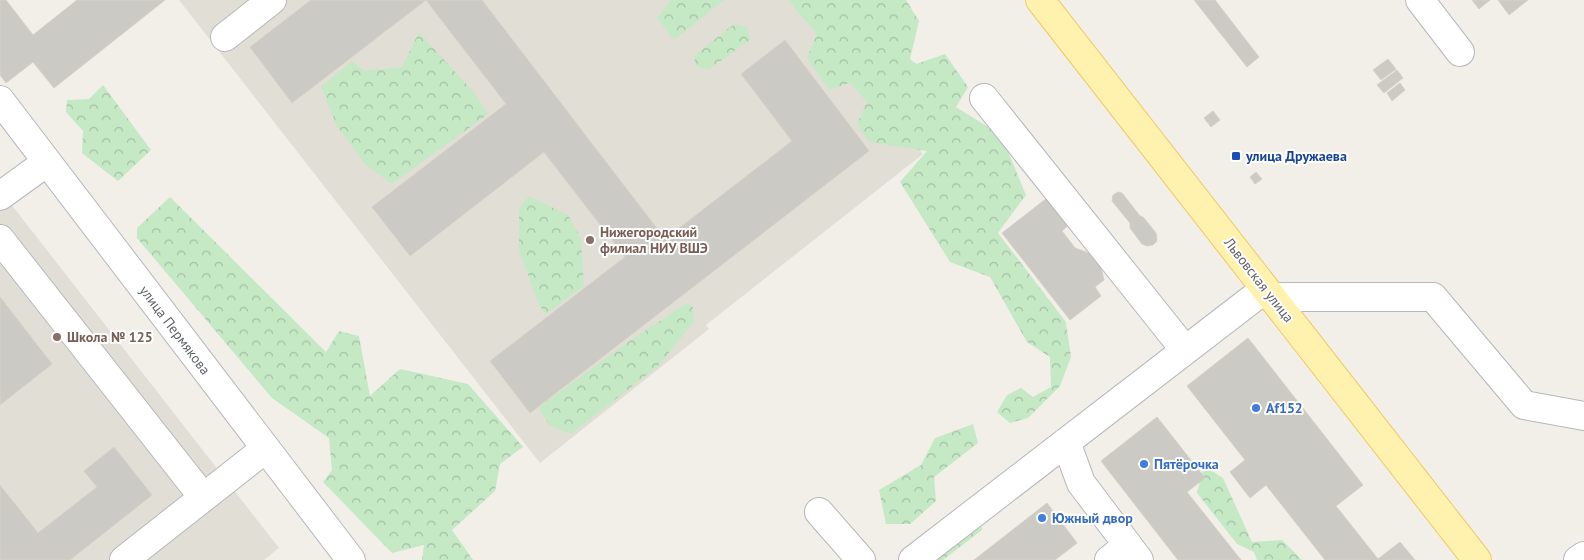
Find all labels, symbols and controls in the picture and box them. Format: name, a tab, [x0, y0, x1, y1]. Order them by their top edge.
place label: улица Дружаева	[1245, 147, 1347, 165]
marker: улица Дружаева	[1230, 150, 1242, 162]
place label: Нижегородский филиал НИУ ВШЭ	[600, 223, 708, 257]
street label: Львовская улица	[1220, 233, 1298, 326]
marker: Нижегородский филиал НИУ ВШЭ	[584, 234, 596, 246]
street label: улица Пермякова	[136, 282, 214, 378]
place label: Школа № 125	[67, 328, 153, 346]
marker: Школа № 125	[51, 331, 63, 343]
place label: Af152	[1266, 399, 1303, 417]
marker: Af152	[1250, 402, 1262, 414]
place label: Пятёрочка	[1154, 455, 1219, 473]
marker: Пятёрочка	[1138, 458, 1150, 470]
place label: Южный двор	[1052, 509, 1133, 527]
marker: Южный двор	[1036, 512, 1048, 524]

